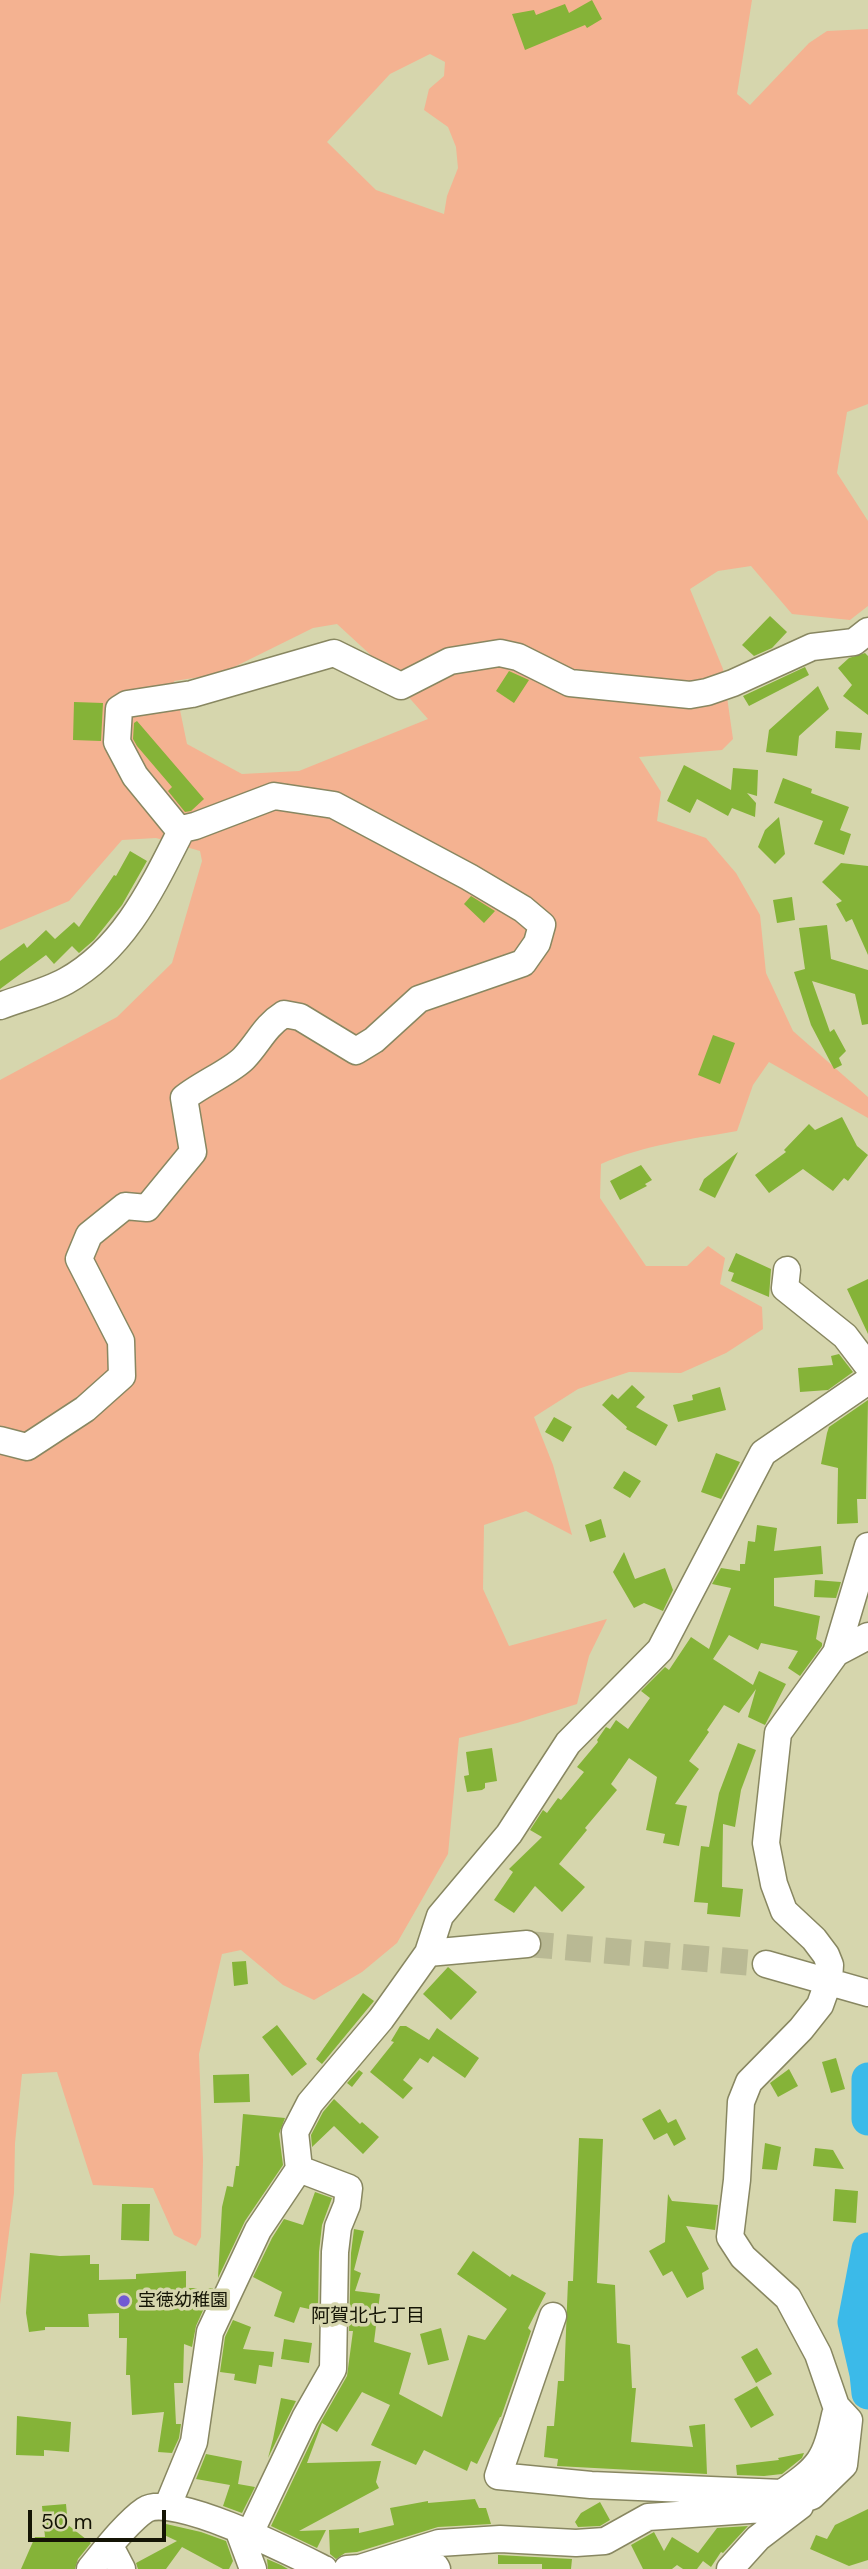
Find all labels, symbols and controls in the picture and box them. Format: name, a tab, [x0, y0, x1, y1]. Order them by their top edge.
place label: 宝徳幼稚園	[138, 2290, 228, 2312]
marker: 宝徳幼稚園	[116, 2293, 132, 2309]
district label: 阿賀北七丁目	[311, 2306, 425, 2328]
scale bar	[32, 2496, 170, 2540]
text: 50 m	[41, 2508, 92, 2536]

